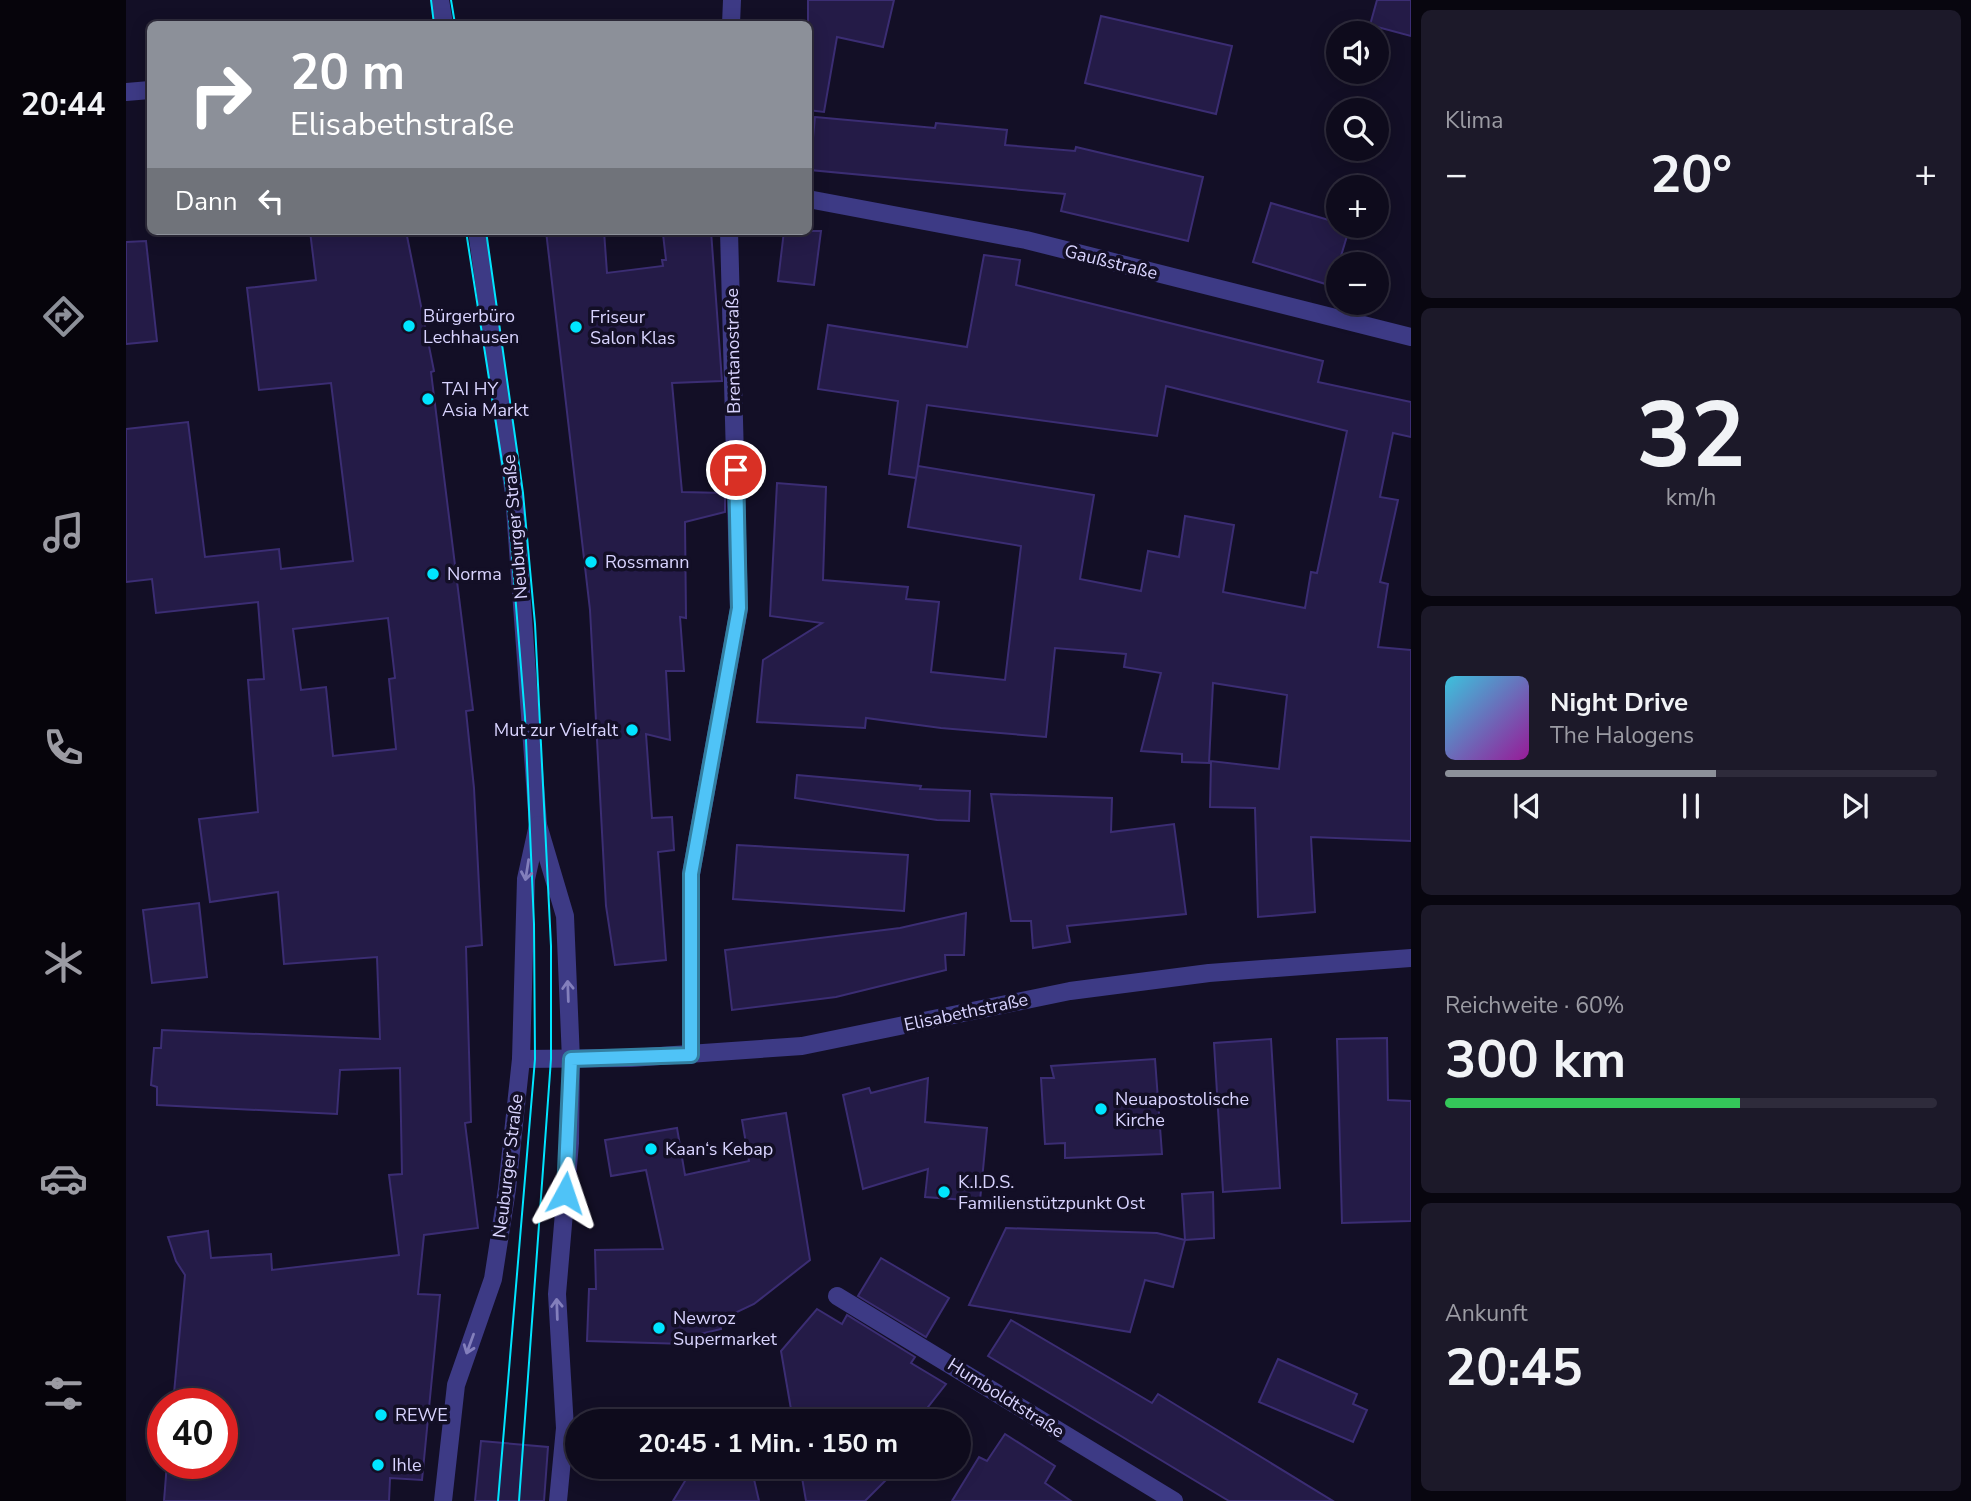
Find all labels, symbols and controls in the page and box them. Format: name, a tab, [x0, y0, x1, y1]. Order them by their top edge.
map controls	[1326, 21, 1389, 315]
button: sound	[1326, 21, 1389, 84]
text: 20 m	[290, 39, 405, 106]
icon: right	[175, 49, 266, 140]
text: 20:44	[21, 83, 105, 126]
button: search	[1326, 98, 1389, 161]
text: Elisabethstraße	[290, 103, 514, 146]
text: Klima	[1445, 105, 1503, 136]
text: 20°	[1650, 139, 1732, 210]
text: −	[1445, 149, 1468, 200]
text: +	[1914, 149, 1937, 200]
button: +	[1326, 175, 1389, 238]
icon: left	[252, 182, 290, 220]
text: Dann	[175, 184, 238, 219]
street label: Gaußstraße	[1062, 239, 1160, 285]
button: −	[1326, 252, 1389, 315]
street label: Brentanostraße	[720, 288, 746, 414]
icon: directions	[39, 292, 88, 341]
place label: Bürgerbüro Lechhausen	[423, 304, 519, 349]
place label: Friseur Salon Klas	[590, 305, 675, 350]
marker: Bürgerbüro Lechhausen	[401, 318, 417, 334]
marker: Friseur Salon Klas	[568, 319, 584, 335]
text: 32	[1636, 374, 1746, 498]
place label: TAI HY Asia Markt	[442, 377, 529, 422]
marker: TAI HY Asia Markt	[420, 391, 436, 407]
pin	[706, 440, 766, 500]
icon: arrive	[717, 451, 755, 489]
street label: Neuburger Straße	[497, 454, 533, 600]
text: km/h	[1666, 482, 1716, 513]
icon: music	[39, 508, 88, 557]
place label: Rossmann	[605, 550, 690, 574]
marker: Rossmann	[583, 554, 599, 570]
place label: Norma	[447, 562, 502, 586]
marker: Norma	[425, 566, 441, 582]
text: Night Drive	[1550, 685, 1688, 720]
place label: Mut zur Vielfalt	[494, 718, 619, 742]
text: The Halogens	[1550, 720, 1694, 751]
marker: Mut zur Vielfalt	[624, 722, 640, 738]
icon: phone	[39, 723, 88, 772]
icon: previous	[1508, 787, 1546, 825]
icon: pause	[1672, 787, 1710, 825]
icon: next	[1836, 787, 1874, 825]
one-way arrow	[520, 859, 533, 881]
icon: climate	[39, 938, 88, 987]
one-way arrow	[561, 980, 574, 1003]
street label: Elisabethstraße	[902, 987, 1030, 1037]
text: Reichweite · 60%	[1445, 990, 1624, 1021]
text: 300 km	[1445, 1024, 1626, 1095]
place label: Neuapostolische Kirche	[1115, 1087, 1249, 1132]
street label: Neuburger Straße	[487, 1093, 529, 1239]
marker: Neuapostolische Kirche	[1093, 1101, 1109, 1117]
place label: Kaan‘s Kebap	[665, 1137, 773, 1161]
marker: Kaan‘s Kebap	[643, 1141, 659, 1157]
icon: car	[39, 1154, 88, 1203]
position arrow	[528, 1156, 602, 1230]
place label: K.I.D.S. Familienstützpunkt Ost	[958, 1170, 1145, 1215]
marker: K.I.D.S. Familienstützpunkt Ost	[936, 1184, 952, 1200]
one-way arrow	[551, 1298, 564, 1321]
text: Ankunft	[1445, 1298, 1527, 1329]
place label: Newroz Supermarket	[673, 1306, 777, 1351]
marker: Newroz Supermarket	[651, 1320, 667, 1336]
one-way arrow	[463, 1332, 476, 1354]
text: 20:45	[1445, 1332, 1583, 1403]
street label: Humboldtstraße	[943, 1353, 1069, 1443]
icon: filters	[39, 1369, 88, 1418]
speed limit sign: 40	[147, 1388, 238, 1479]
place label: REWE	[395, 1403, 448, 1427]
marker: REWE	[373, 1407, 389, 1423]
text: 20:45 · 1 Min. · 150 m	[638, 1426, 898, 1461]
place label: Ihle	[392, 1453, 422, 1477]
marker: Ihle	[370, 1457, 386, 1473]

